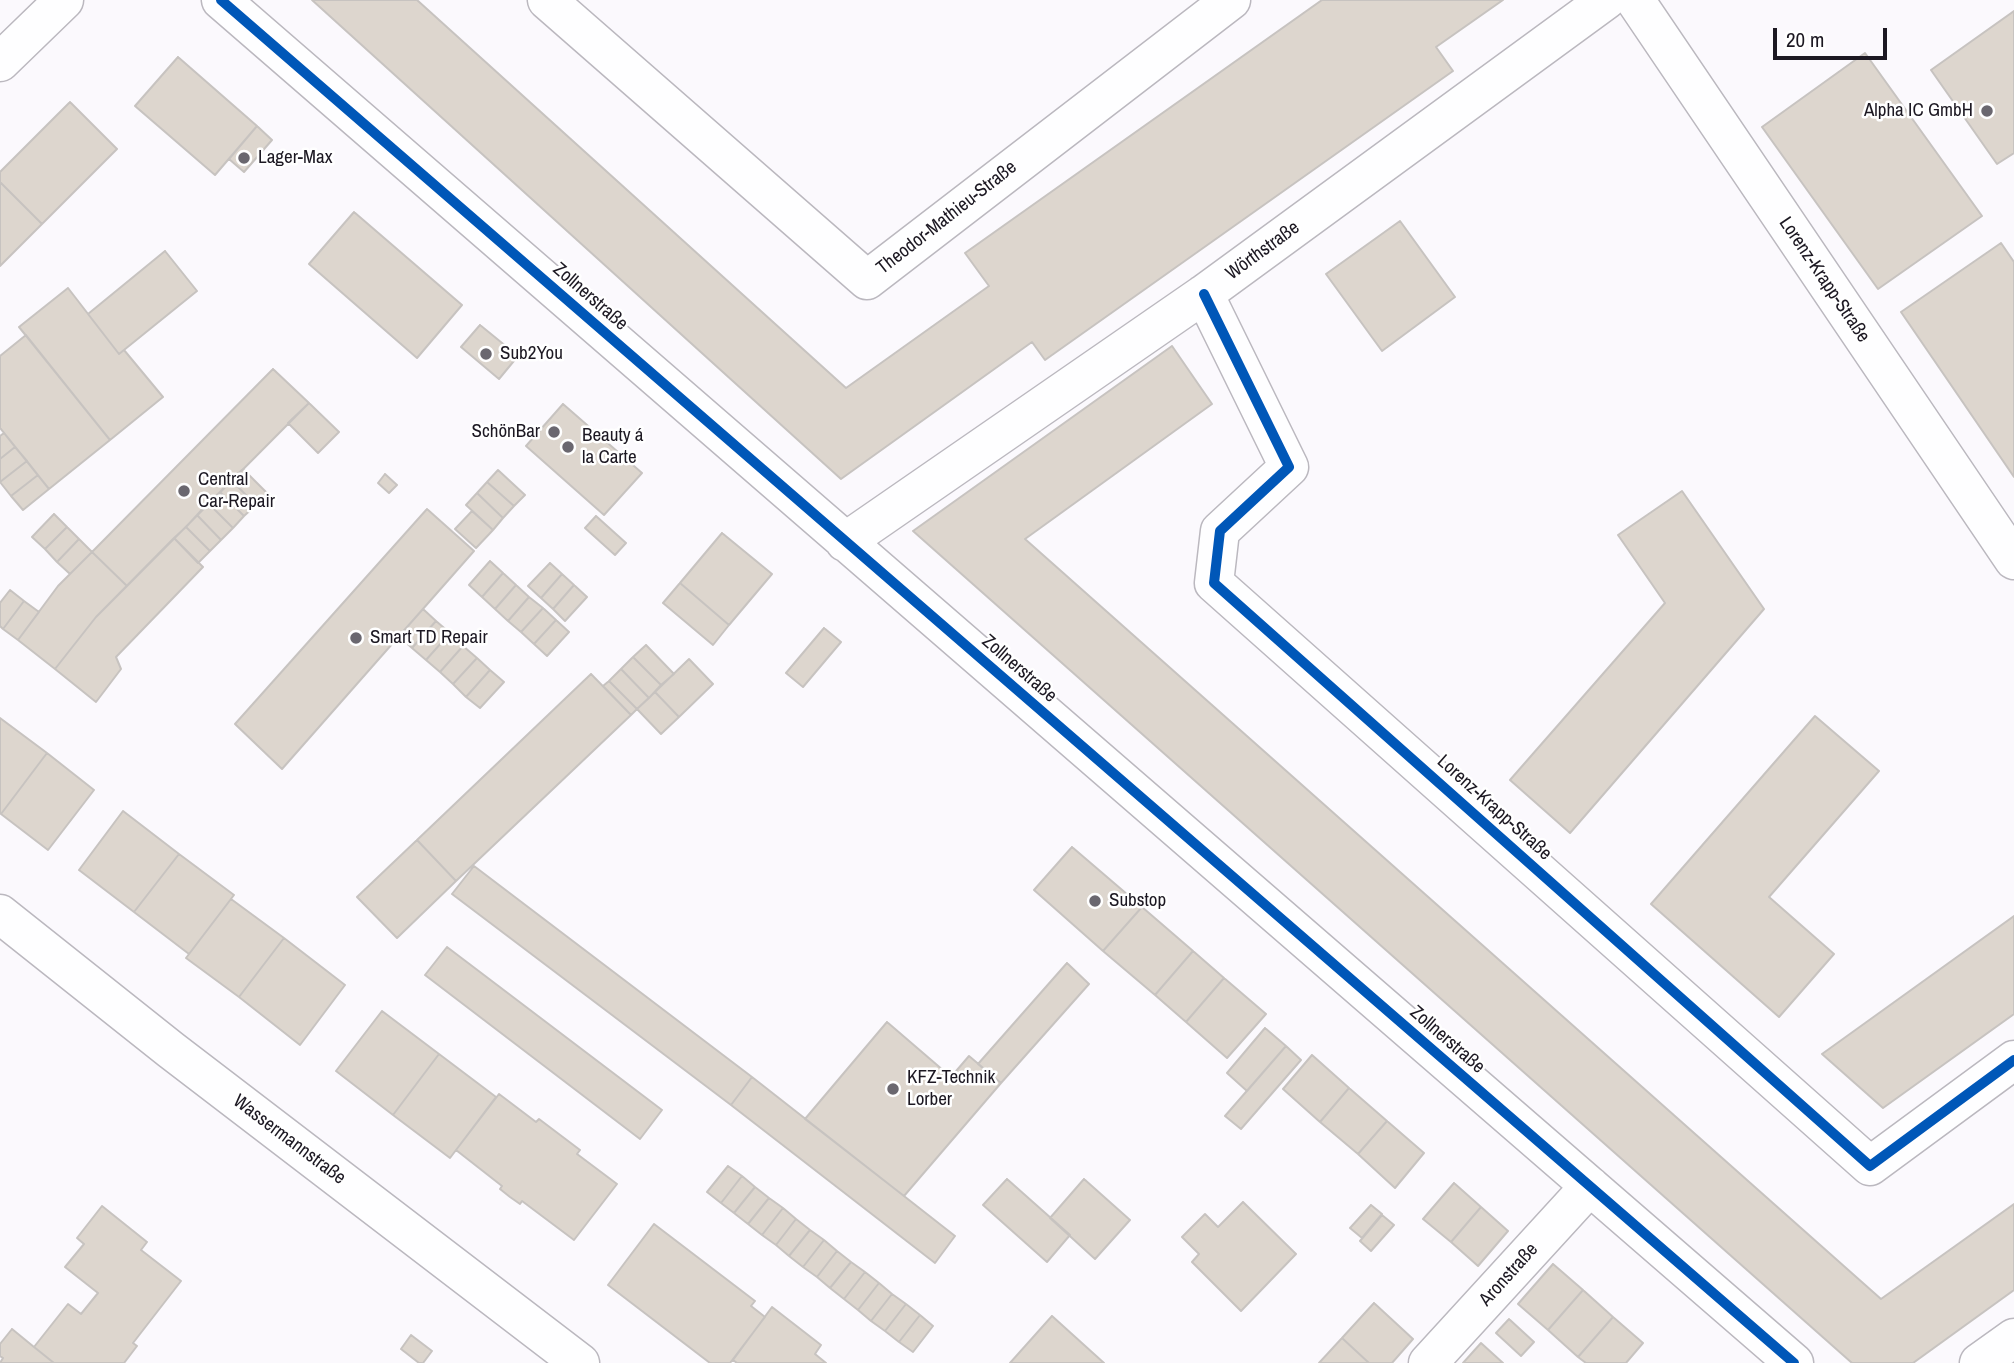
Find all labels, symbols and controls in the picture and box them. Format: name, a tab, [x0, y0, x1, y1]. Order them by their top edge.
scale bar	[1776, 14, 1890, 58]
text: 20 m	[1786, 25, 1824, 54]
place label: Alpha IC GmbH	[1864, 100, 1973, 122]
marker: Alpha IC GmbH	[1979, 103, 1995, 119]
place label: Lager-Max	[258, 147, 332, 169]
marker: Lager-Max	[236, 150, 252, 166]
street label: Theodor-Mathieu-Straße	[872, 156, 1022, 280]
street label: Lorenz-Krapp-Straße	[1774, 213, 1874, 347]
street label: Wörthstraße	[1222, 217, 1304, 285]
street label: Zollnerstraße	[548, 258, 632, 336]
place label: Sub2You	[500, 343, 563, 365]
marker: Sub2You	[478, 346, 494, 362]
place label: SchönBar	[472, 421, 540, 443]
marker: SchönBar	[546, 424, 562, 440]
place label: Beauty á la Carte	[582, 425, 644, 469]
marker: Beauty á la Carte	[560, 439, 576, 455]
place label: Central Car-Repair	[198, 469, 275, 513]
marker: Central Car-Repair	[176, 483, 192, 499]
place label: Smart TD Repair	[370, 627, 488, 649]
marker: Smart TD Repair	[348, 630, 364, 646]
street label: Zollnerstraße	[977, 630, 1061, 708]
street label: Lorenz-Krapp-Straße	[1432, 751, 1556, 865]
place label: Substop	[1109, 890, 1166, 912]
marker: Substop	[1087, 893, 1103, 909]
street label: Zollnerstraße	[1405, 1001, 1489, 1079]
place label: KFZ-Technik Lorber	[907, 1067, 995, 1111]
marker: KFZ-Technik Lorber	[885, 1081, 901, 1097]
street label: Wassermannstraße	[228, 1090, 350, 1190]
street label: Aronstraße	[1475, 1239, 1543, 1311]

